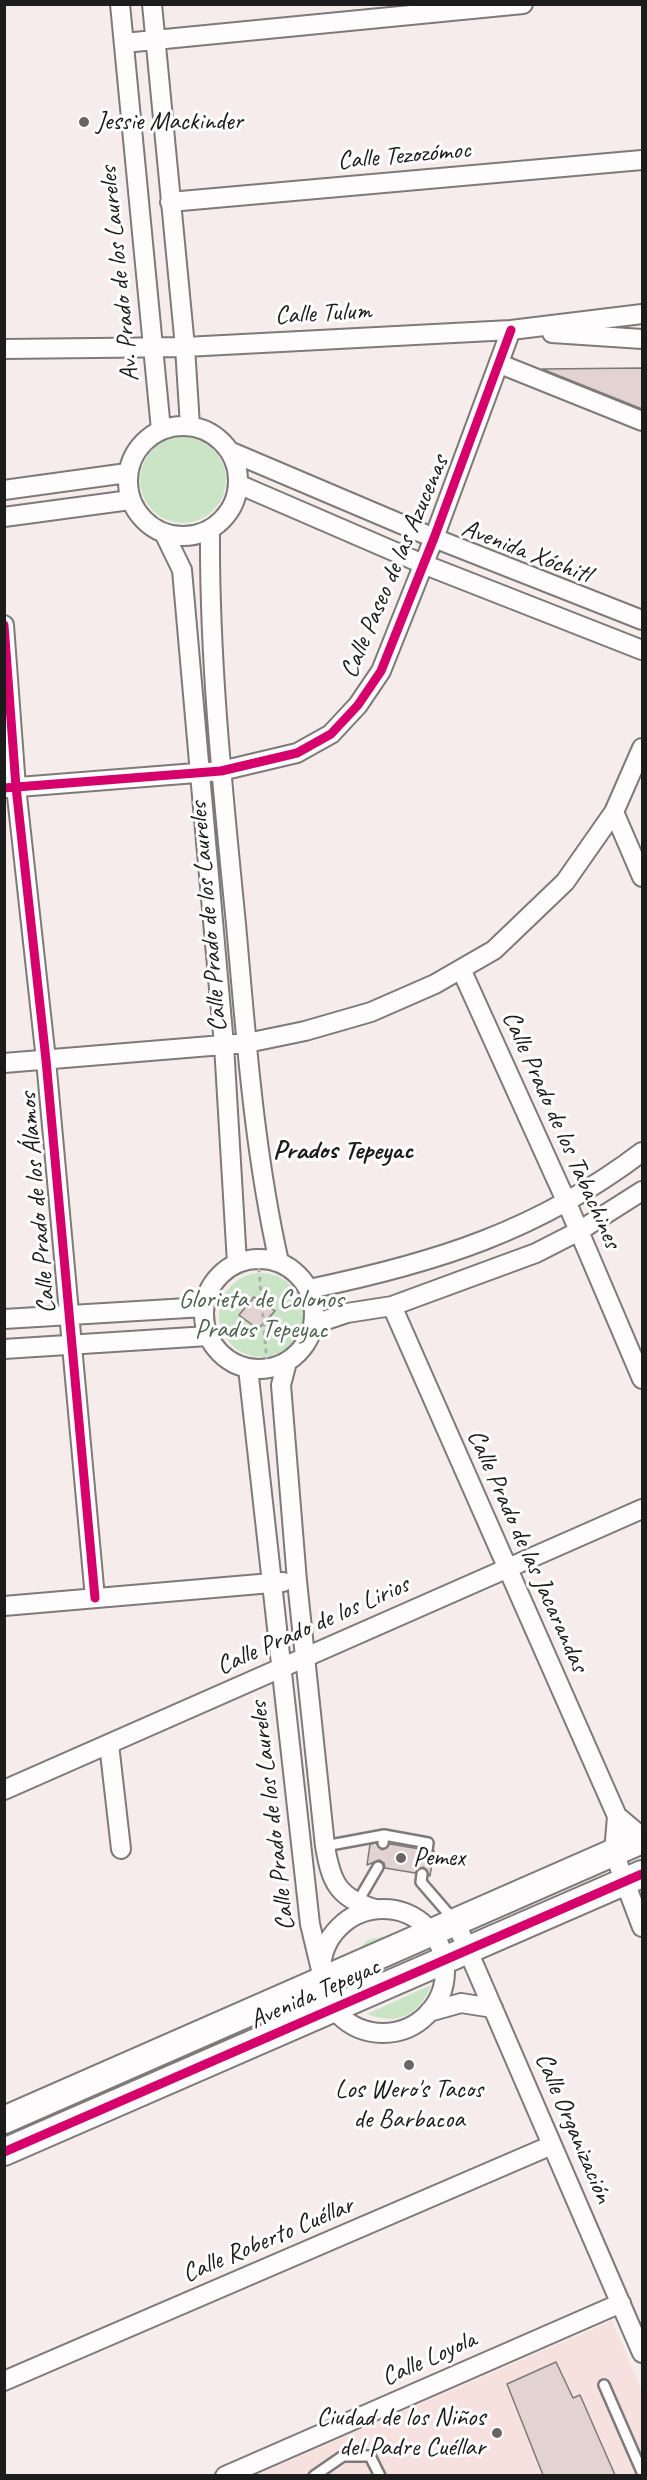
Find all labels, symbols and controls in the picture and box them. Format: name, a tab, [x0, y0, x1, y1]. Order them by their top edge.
place label: Jessie Mackinder	[96, 106, 243, 138]
marker: Jessie Mackinder	[77, 115, 91, 129]
street label: Calle Tezozómoc	[336, 135, 472, 177]
street label: Av. Prado de los Laureles	[93, 165, 147, 383]
street label: Calle Tulum	[274, 296, 372, 332]
street label: Calle Paseo de las Azucenas	[334, 451, 456, 683]
street label: Avenida Xóchitl	[457, 513, 595, 591]
street label: Calle Prado de los Laureles	[183, 801, 235, 1033]
street label: Calle Prado de los Tabachines	[495, 1006, 627, 1254]
street label: Calle Prado de los Álamos	[13, 1091, 63, 1315]
district label: Prados Tepeyac	[273, 1135, 413, 1167]
park label: Glorieta de Colonos Prados Tepeyac	[178, 1284, 344, 1346]
street label: Calle Prado de las Jacarandas	[459, 1425, 595, 1677]
street label: Calle Prado de los Lirios	[212, 1570, 414, 1682]
street label: Calle Prado de los Laureles	[243, 1700, 303, 1932]
place label: Pemex	[413, 1842, 465, 1874]
marker: Pemex	[394, 1851, 408, 1865]
street label: Avenida Tepeyac	[245, 1951, 385, 2037]
street label: Calle Organización	[527, 2048, 619, 2208]
marker: Los Wero's Tacos de Barbacoa	[402, 2058, 416, 2072]
place label: Los Wero's Tacos de Barbacoa	[335, 2074, 483, 2136]
street label: Calle Roberto Cuéllar	[178, 2190, 358, 2290]
street label: Calle Loyola	[377, 2324, 481, 2394]
place label: Ciudad de los Niños del Padre Cuéllar	[316, 2402, 485, 2464]
marker: Ciudad de los Niños del Padre Cuéllar	[490, 2426, 504, 2440]

